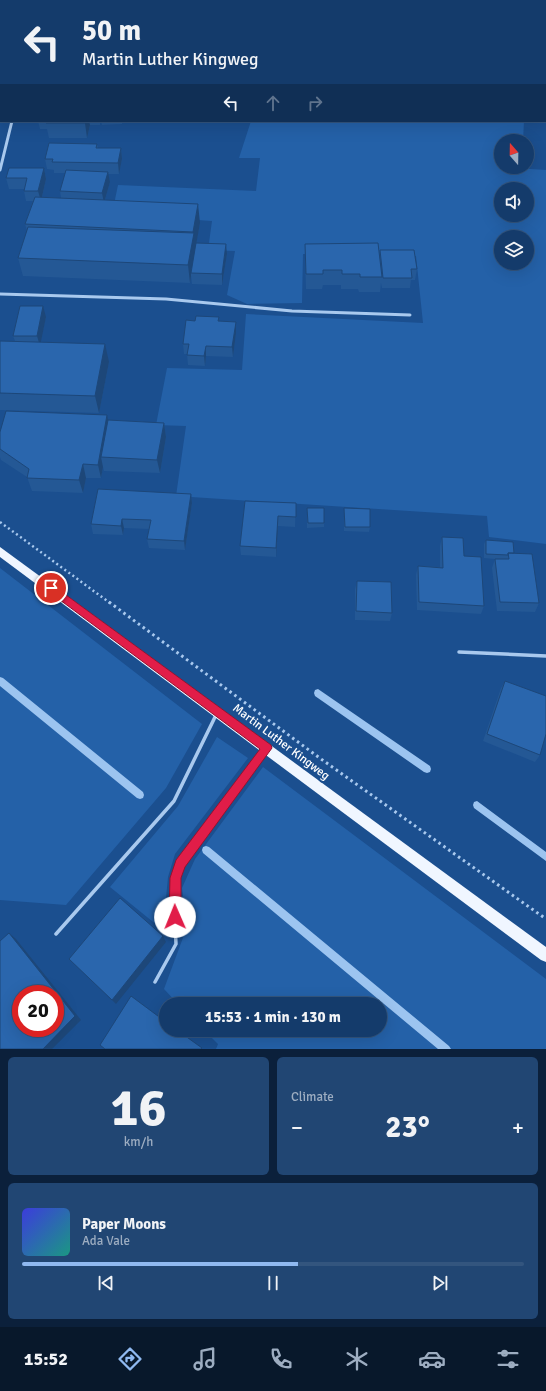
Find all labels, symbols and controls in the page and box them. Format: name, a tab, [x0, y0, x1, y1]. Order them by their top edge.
text: 50 m	[82, 14, 141, 48]
icon: left	[16, 16, 68, 68]
text: Martin Luther Kingweg	[82, 48, 258, 70]
icon: left	[220, 92, 242, 114]
icon: ahead	[262, 92, 284, 114]
icon: right	[304, 92, 326, 114]
north arrow	[494, 134, 534, 174]
map controls	[494, 134, 534, 270]
button: sound	[494, 182, 534, 222]
button: layers	[494, 230, 534, 270]
pin	[34, 571, 68, 605]
icon: arrive	[40, 577, 62, 599]
street label: Martin Luther Kingweg	[230, 701, 332, 783]
position arrow	[154, 896, 196, 938]
speed limit sign: 20	[12, 985, 64, 1037]
text: 15:53 · 1 min · 130 m	[205, 1008, 341, 1026]
text: 16	[110, 1076, 167, 1140]
text: Climate	[291, 1089, 334, 1105]
text: 23°	[385, 1109, 430, 1146]
text: −	[291, 1114, 303, 1141]
text: +	[512, 1114, 524, 1141]
text: km/h	[124, 1134, 153, 1150]
text: Paper Moons	[82, 1215, 166, 1233]
text: Ada Vale	[82, 1233, 130, 1249]
icon: previous	[95, 1272, 117, 1294]
icon: pause	[262, 1272, 284, 1294]
icon: next	[429, 1272, 451, 1294]
icon: directions	[116, 1345, 144, 1373]
icon: music	[191, 1345, 219, 1373]
icon: phone	[267, 1345, 295, 1373]
icon: climate	[343, 1345, 371, 1373]
icon: car	[418, 1345, 446, 1373]
icon: filters	[494, 1345, 522, 1373]
text: 15:52	[24, 1348, 68, 1370]

